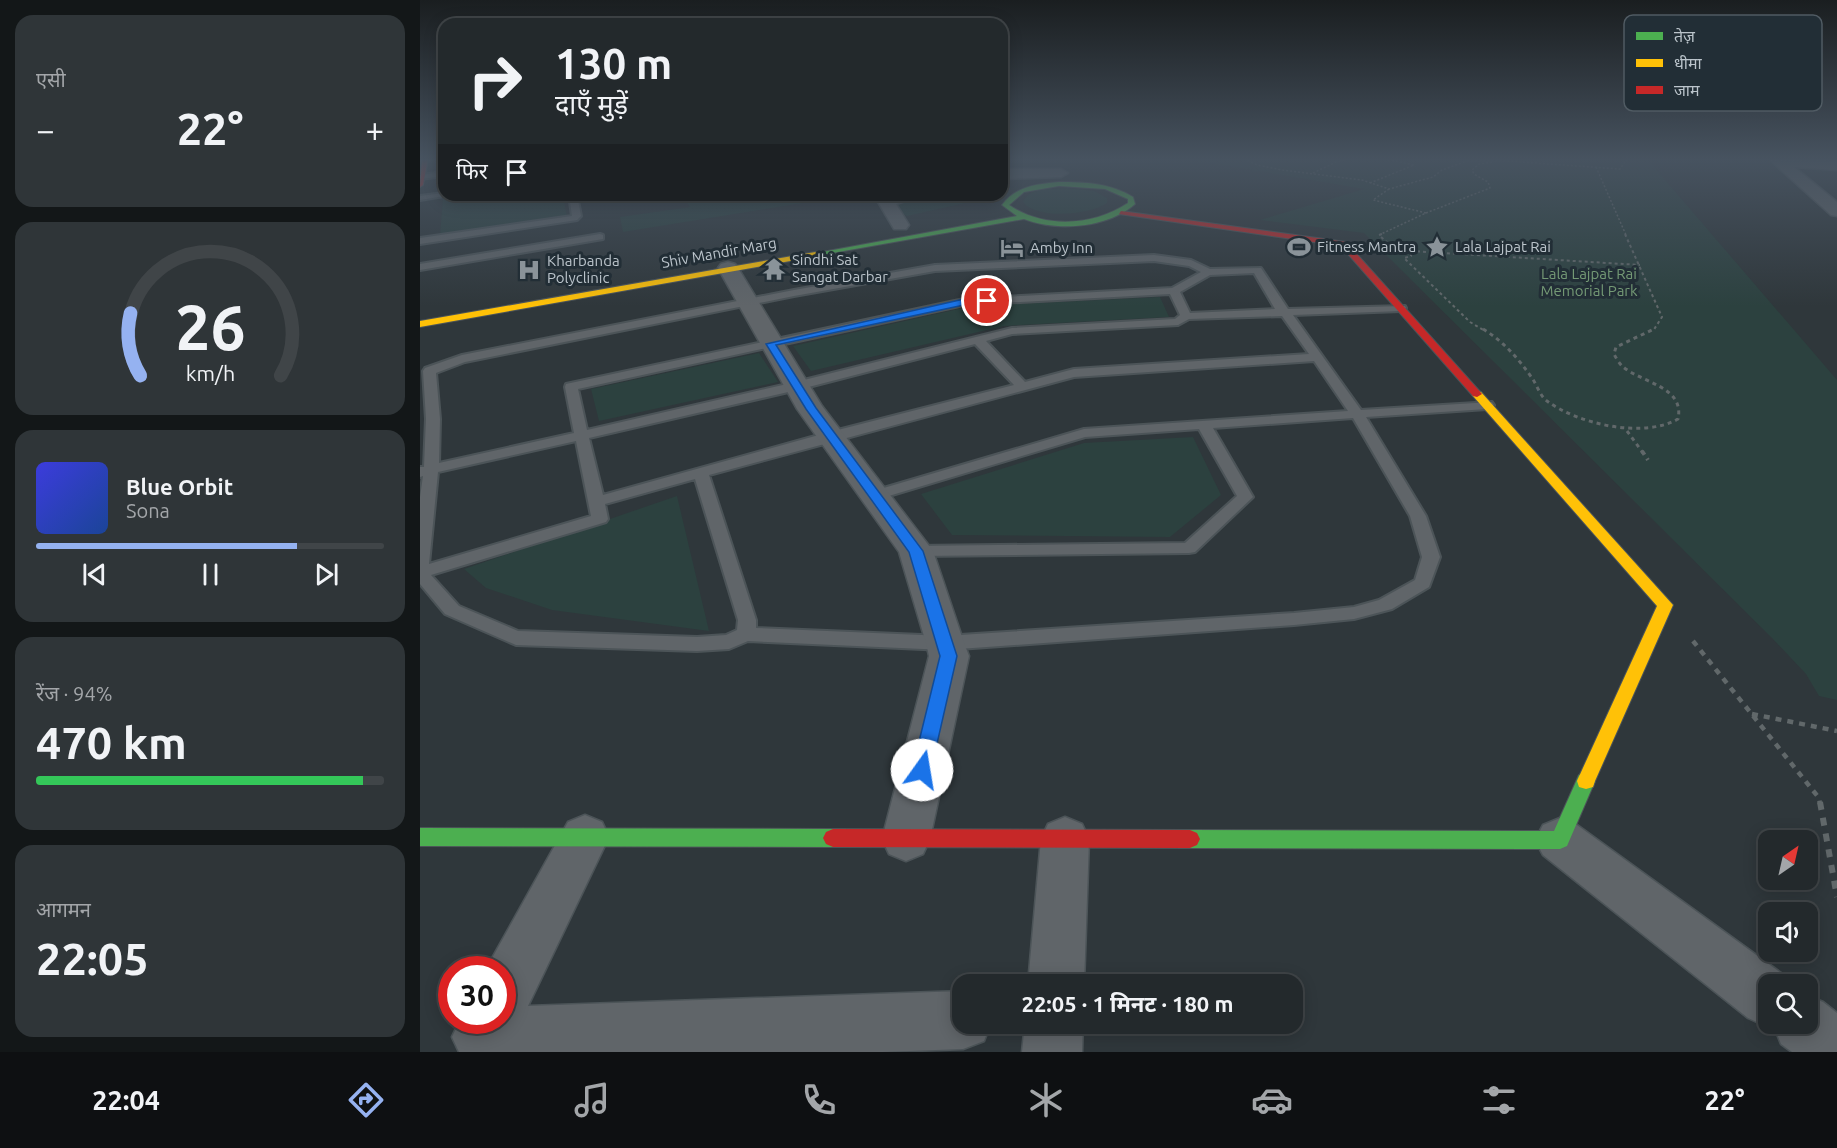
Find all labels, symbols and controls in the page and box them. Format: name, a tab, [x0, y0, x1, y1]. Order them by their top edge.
legend	[1624, 15, 1822, 111]
text: तेज़	[1674, 27, 1696, 45]
text: 130 m	[555, 40, 672, 87]
icon: right	[456, 42, 534, 120]
text: धीमा	[1674, 54, 1703, 72]
text: एसी	[36, 68, 66, 91]
text: जाम	[1674, 81, 1700, 99]
text: दाएँ मुड़ें	[555, 89, 628, 119]
text: 22°	[177, 103, 243, 154]
text: −	[36, 111, 55, 148]
text: +	[365, 111, 384, 148]
icon: arrive	[500, 156, 533, 189]
text: फिर	[456, 158, 488, 183]
street label: Shiv Mandir Marg	[660, 234, 778, 271]
sports icon: Fitness Mantra	[1286, 234, 1312, 260]
place icon: Lala Lajpat Rai	[1424, 234, 1450, 260]
hotel icon: Amby Inn	[999, 235, 1025, 261]
place label: Fitness Mantra	[1317, 238, 1416, 255]
place label: Lala Lajpat Rai	[1455, 238, 1551, 255]
place label: Amby Inn	[1030, 239, 1093, 256]
place label: Sindhi Sat Sangat Darbar	[792, 251, 888, 285]
place label: Kharbanda Polyclinic	[547, 252, 620, 286]
temple icon: Sindhi Sat Sangat Darbar	[761, 256, 787, 282]
hospital icon: Kharbanda Polyclinic	[516, 257, 542, 283]
park label: Lala Lajpat Rai Memorial Park	[1540, 265, 1638, 299]
pin	[961, 275, 1012, 326]
icon: arrive	[970, 284, 1003, 317]
text: 26	[175, 292, 245, 362]
text: km/h	[185, 361, 235, 385]
text: Blue Orbit	[126, 474, 233, 499]
text: Sona	[126, 499, 170, 522]
icon: previous	[78, 558, 111, 591]
icon: pause	[194, 558, 227, 591]
icon: next	[310, 558, 343, 591]
text: रेंज · 94%	[36, 682, 112, 705]
text: 470 km	[36, 717, 187, 768]
position arrow	[890, 738, 954, 802]
north arrow	[1758, 830, 1818, 890]
map controls	[1758, 830, 1818, 1034]
text: आगमन	[36, 898, 91, 921]
button: sound	[1758, 902, 1818, 962]
text: 22:05	[36, 933, 149, 984]
speed limit sign: 30	[438, 956, 516, 1034]
button: search	[1758, 974, 1818, 1034]
text: 22:05 · 1 मिनट · 180 m	[1022, 991, 1233, 1016]
icon: directions	[345, 1079, 387, 1121]
icon: music	[571, 1079, 613, 1121]
icon: phone	[798, 1079, 840, 1121]
icon: climate	[1025, 1079, 1067, 1121]
icon: car	[1251, 1079, 1293, 1121]
icon: filters	[1478, 1079, 1520, 1121]
text: 22:04	[92, 1085, 160, 1115]
text: 22°	[1705, 1085, 1745, 1115]

